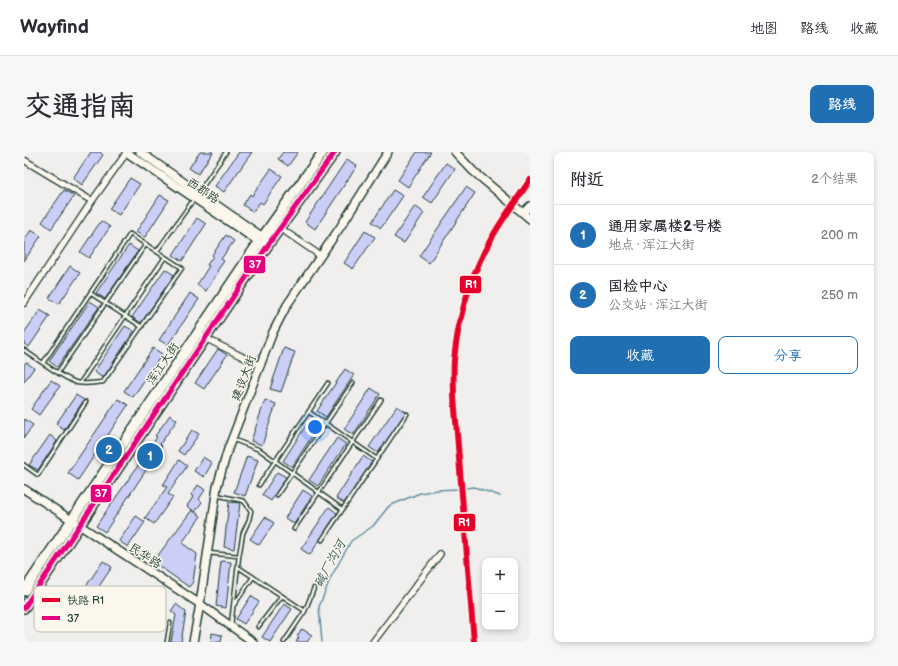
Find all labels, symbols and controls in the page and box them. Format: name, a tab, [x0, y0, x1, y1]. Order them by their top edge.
text: Wayfind	[20, 16, 89, 39]
text: 地图	[750, 20, 778, 37]
text: 路线	[800, 20, 828, 37]
text: 收藏	[850, 20, 878, 37]
button: 路线	[810, 85, 874, 123]
text: 交通指南	[24, 90, 136, 123]
text: 附近	[570, 170, 604, 190]
text: 2个结果	[811, 171, 858, 187]
street label: 西郡路	[184, 175, 222, 207]
text: 通用家属楼2号楼	[608, 217, 722, 236]
text: 1	[580, 227, 586, 243]
text: 200 m	[821, 227, 858, 243]
text: 地点 · 浑江大街	[608, 237, 694, 253]
line badge: 37	[243, 255, 266, 274]
text: 37	[249, 258, 261, 271]
line badge: R1	[459, 275, 482, 294]
text: 国检中心	[608, 277, 668, 296]
text: R1	[465, 278, 477, 291]
text: 2	[579, 287, 587, 303]
text: 250 m	[821, 287, 858, 303]
text: 公交站 · 浑江大街	[608, 297, 707, 313]
button: 收藏	[570, 336, 710, 374]
button: 分享	[718, 336, 858, 374]
street label: 浑江大街	[143, 340, 183, 388]
street label: 建设大街	[228, 353, 260, 403]
your location	[305, 417, 325, 437]
pin: 2	[96, 435, 122, 465]
pin: 1	[137, 441, 163, 471]
line badge: 37	[90, 484, 112, 503]
text: 37	[95, 487, 107, 500]
line badge: R1	[453, 513, 476, 532]
text: R1	[458, 516, 470, 529]
water label: 碱厂沟河	[311, 536, 350, 591]
street label: 民华路	[126, 540, 164, 572]
map controls	[482, 558, 518, 630]
button: +	[482, 558, 518, 594]
legend	[34, 586, 166, 632]
text: 铁路 R1	[67, 594, 104, 607]
button: −	[482, 594, 518, 630]
text: 37	[67, 612, 80, 625]

